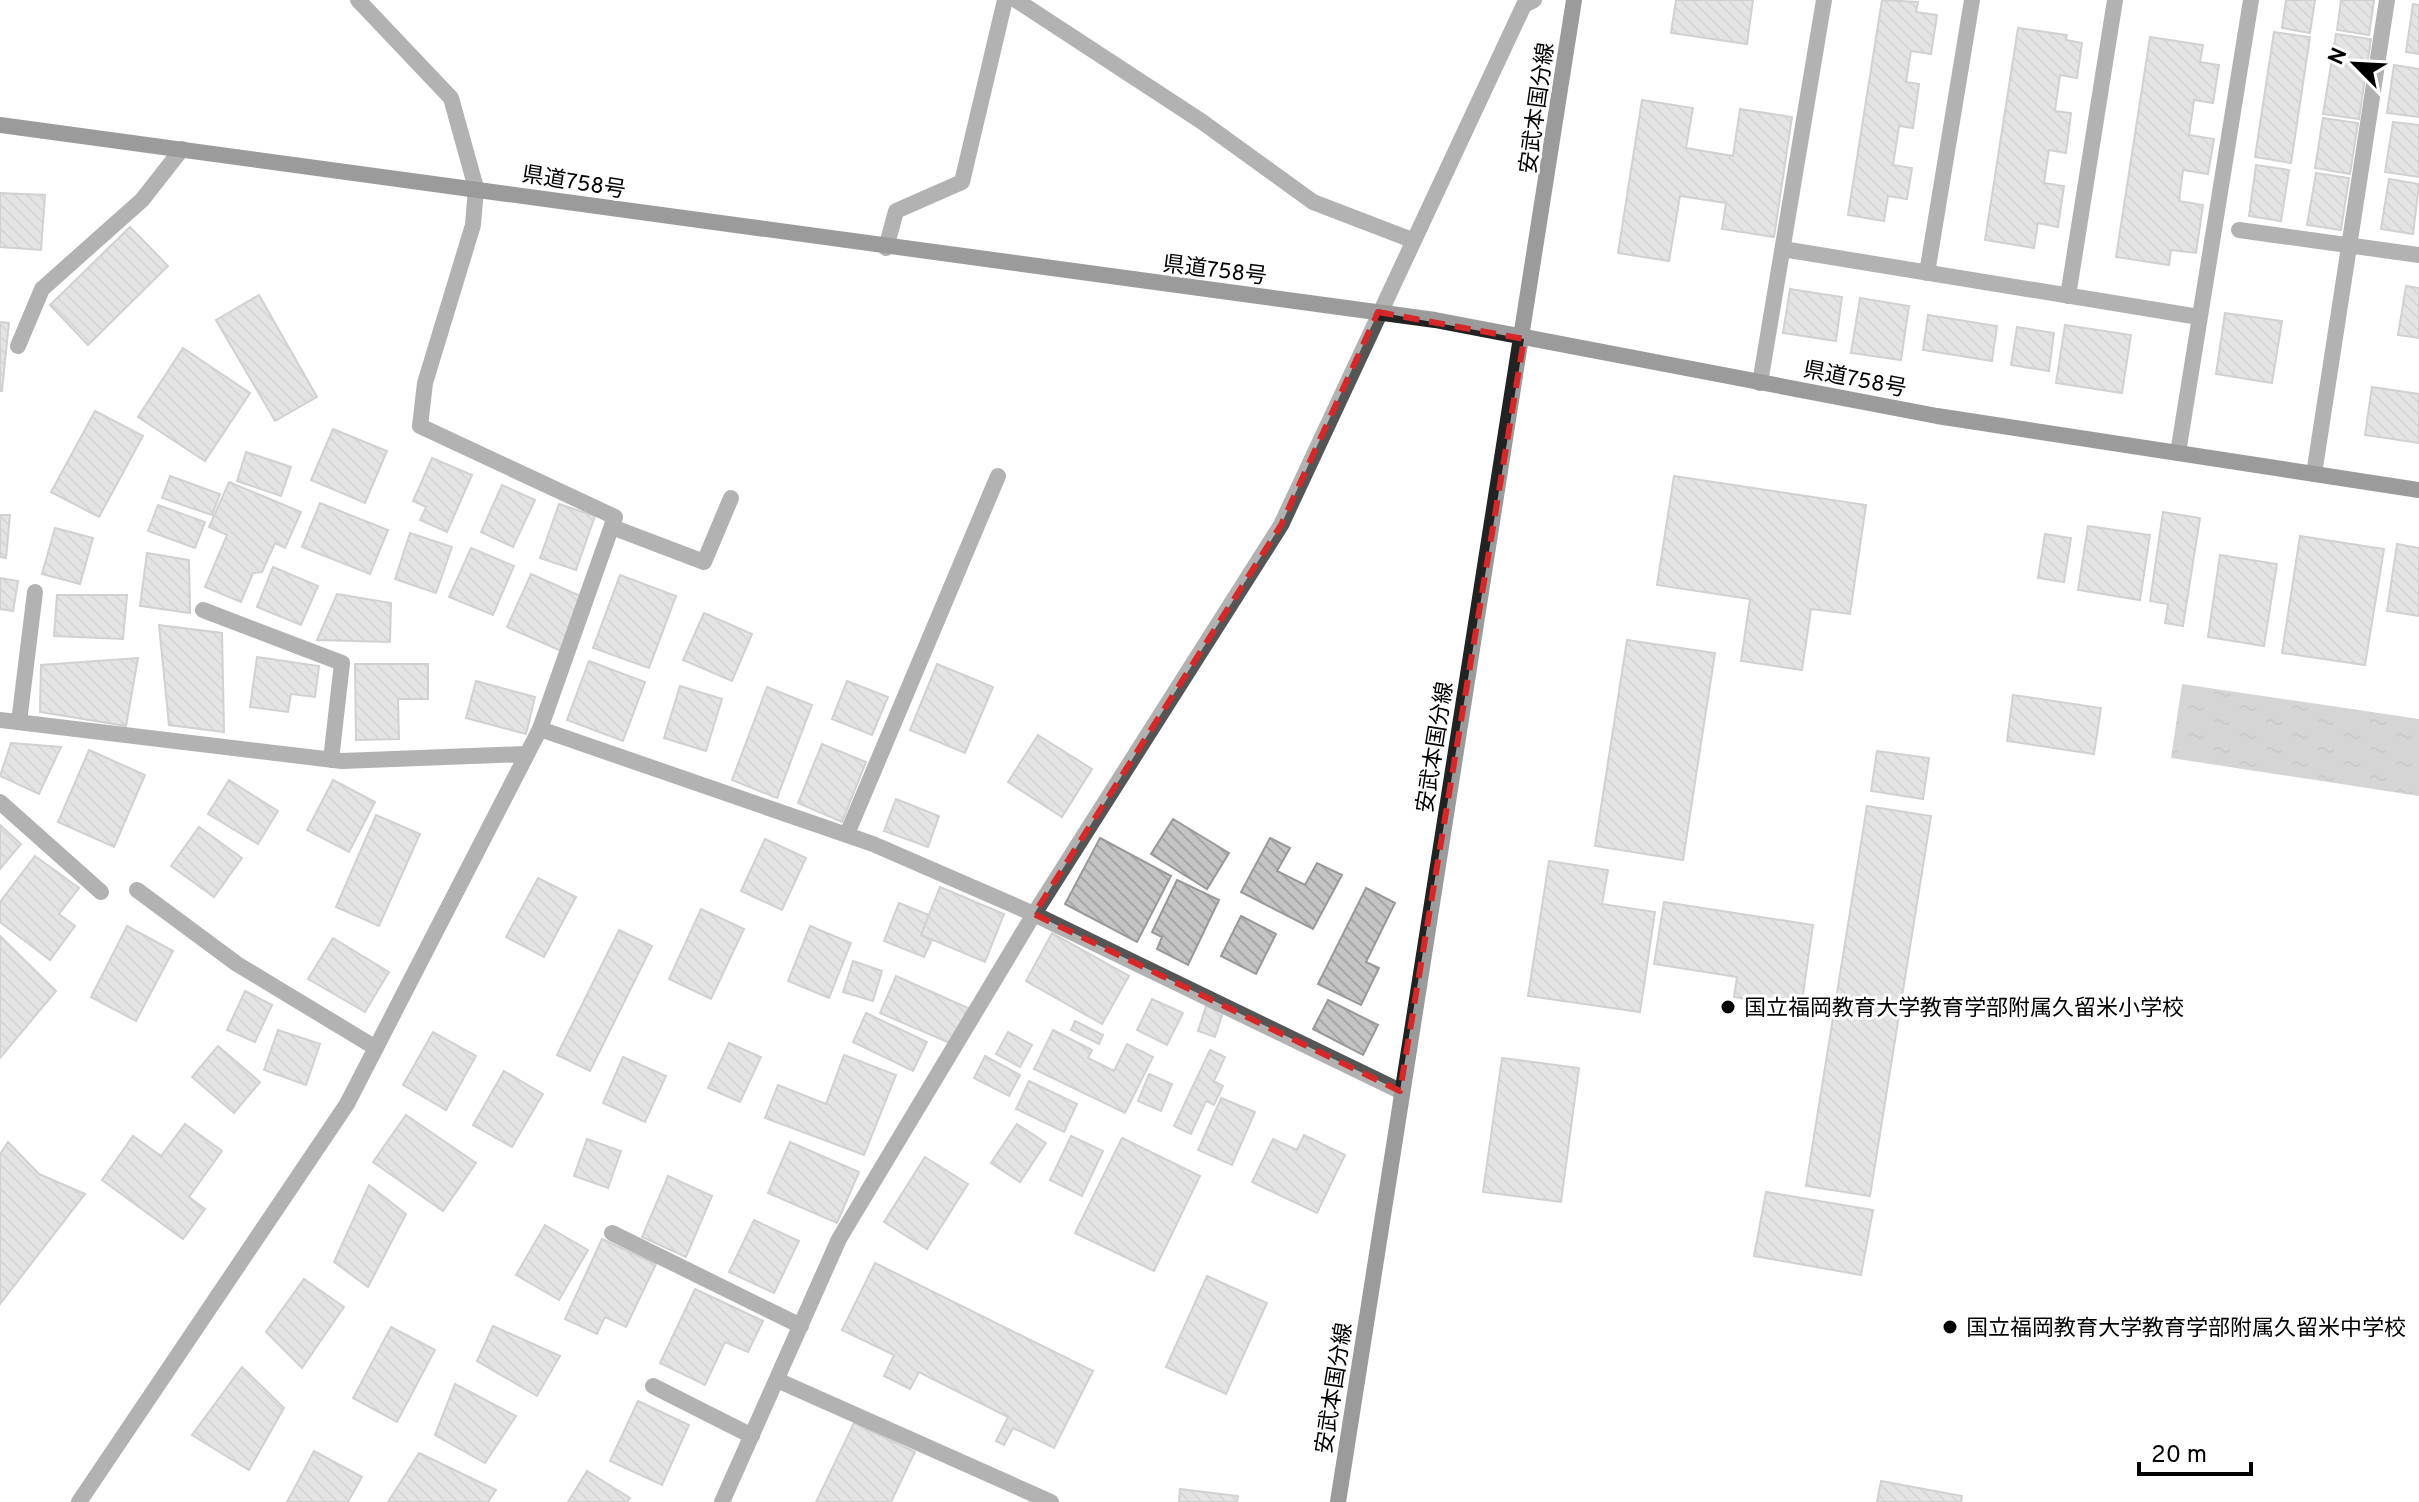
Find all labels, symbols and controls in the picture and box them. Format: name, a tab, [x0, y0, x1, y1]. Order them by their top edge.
north arrow	[2315, 24, 2395, 104]
street label: 安武本国分線	[1516, 41, 1561, 176]
text: N	[2323, 44, 2355, 70]
street label: 県道758号	[520, 162, 627, 205]
street label: 県道758号	[1161, 252, 1268, 291]
street label: 県道758号	[1801, 357, 1908, 404]
street label: 安武本国分線	[1413, 680, 1460, 815]
place label: 国立福岡教育大学教育学部附属久留米小学校	[1744, 996, 2184, 1023]
marker: 国立福岡教育大学教育学部附属久留米小学校	[1719, 998, 1737, 1016]
place label: 国立福岡教育大学教育学部附属久留米中学校	[1966, 1316, 2406, 1343]
marker: 国立福岡教育大学教育学部附属久留米中学校	[1941, 1318, 1959, 1336]
street label: 安武本国分線	[1312, 1321, 1359, 1456]
scale bar	[2139, 1426, 2251, 1476]
text: 20 m	[2151, 1441, 2207, 1471]

